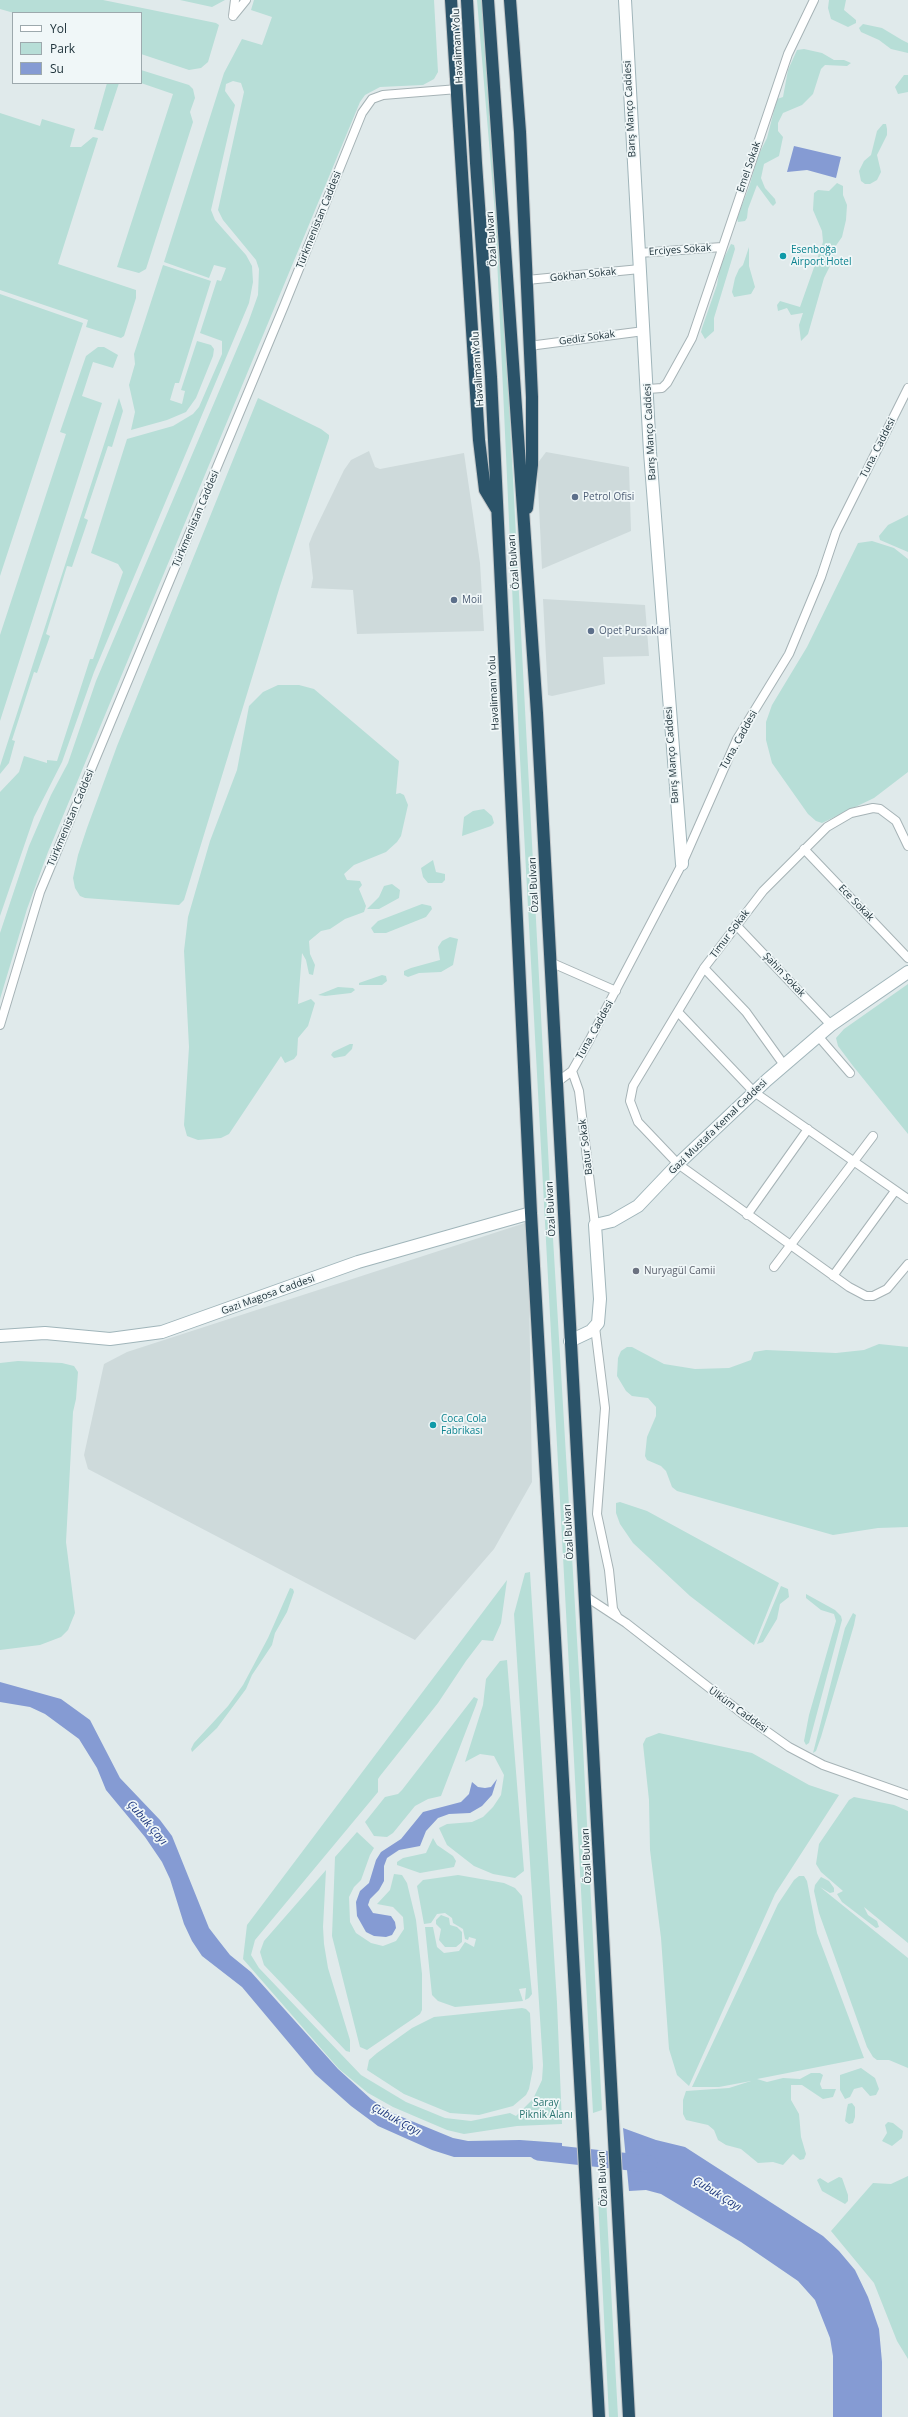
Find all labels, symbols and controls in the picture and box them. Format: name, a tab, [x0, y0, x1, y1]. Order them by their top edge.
street label: Havalimanı Yolu	[450, 8, 466, 84]
legend	[12, 12, 142, 84]
text: Yol	[50, 20, 67, 37]
text: Park	[50, 40, 75, 57]
text: Su	[50, 60, 64, 77]
street label: Barış Manço Caddesi	[621, 60, 639, 158]
street label: Emel Sokak	[735, 140, 763, 194]
street label: Türkmenistan Caddesi	[294, 169, 344, 271]
street label: Özal Bulvarı	[484, 211, 500, 267]
street label: Erciyes Sokak	[648, 242, 712, 258]
place label: Esenboğa Airport Hotel	[791, 244, 851, 268]
marker: Esenboğa Airport Hotel	[778, 251, 788, 261]
street label: Gökhan Sokak	[549, 266, 617, 284]
street label: Gediz Sokak	[558, 328, 616, 348]
street label: Havalimanı Yolu	[469, 331, 487, 407]
street label: Barış Manço Caddesi	[641, 383, 659, 481]
street label: Tuna. Caddesi	[858, 416, 898, 480]
street label: Türkmenistan Caddesi	[170, 469, 222, 569]
place label: Petrol Ofisi	[583, 491, 634, 503]
marker: Petrol Ofisi	[570, 492, 580, 502]
street label: Özal Bulvarı	[506, 534, 522, 590]
place label: Moil	[462, 594, 482, 606]
marker: Moil	[449, 595, 459, 605]
place label: Opet Pursaklar	[599, 625, 669, 637]
marker: Opet Pursaklar	[586, 626, 596, 636]
street label: Havalimanı Yolu	[486, 655, 502, 731]
street label: Barış Manço Caddesi	[663, 706, 681, 804]
street label: Tuna. Caddesi	[718, 708, 760, 772]
street label: Türkmenistan Caddesi	[45, 768, 97, 868]
street label: Özal Bulvarı	[527, 857, 541, 913]
street label: Ece Sokak	[836, 882, 876, 924]
street label: Timur Sokak	[708, 907, 752, 961]
street label: Şahin Sokak	[761, 950, 807, 1000]
street label: Tuna. Caddesi	[574, 998, 616, 1062]
street label: Gazi Mustafa Kemal Caddesi	[666, 1077, 770, 1177]
street label: Batur Sokak	[577, 1118, 595, 1176]
street label: Özal Bulvarı	[544, 1181, 558, 1237]
place label: Nuryagül Camii	[644, 1265, 715, 1277]
marker: Nuryagül Camii	[631, 1266, 641, 1276]
street label: Gazi Magosa Caddesi	[220, 1273, 316, 1317]
place label: Coca Cola Fabrikası	[441, 1413, 487, 1436]
marker: Coca Cola Fabrikası	[428, 1420, 438, 1430]
street label: Özal Bulvarı	[562, 1504, 576, 1560]
street label: Ülküm Caddesi	[706, 1685, 770, 1735]
water label: Çubuk Çayı	[124, 1798, 170, 1848]
street label: Özal Bulvarı	[580, 1828, 594, 1884]
park label: Saray Piknik Alanı	[519, 2097, 573, 2120]
water label: Çubuk Çayı	[369, 2101, 423, 2139]
street label: Özal Bulvarı	[596, 2151, 610, 2207]
water label: Çubuk Çayı	[690, 2174, 744, 2214]

